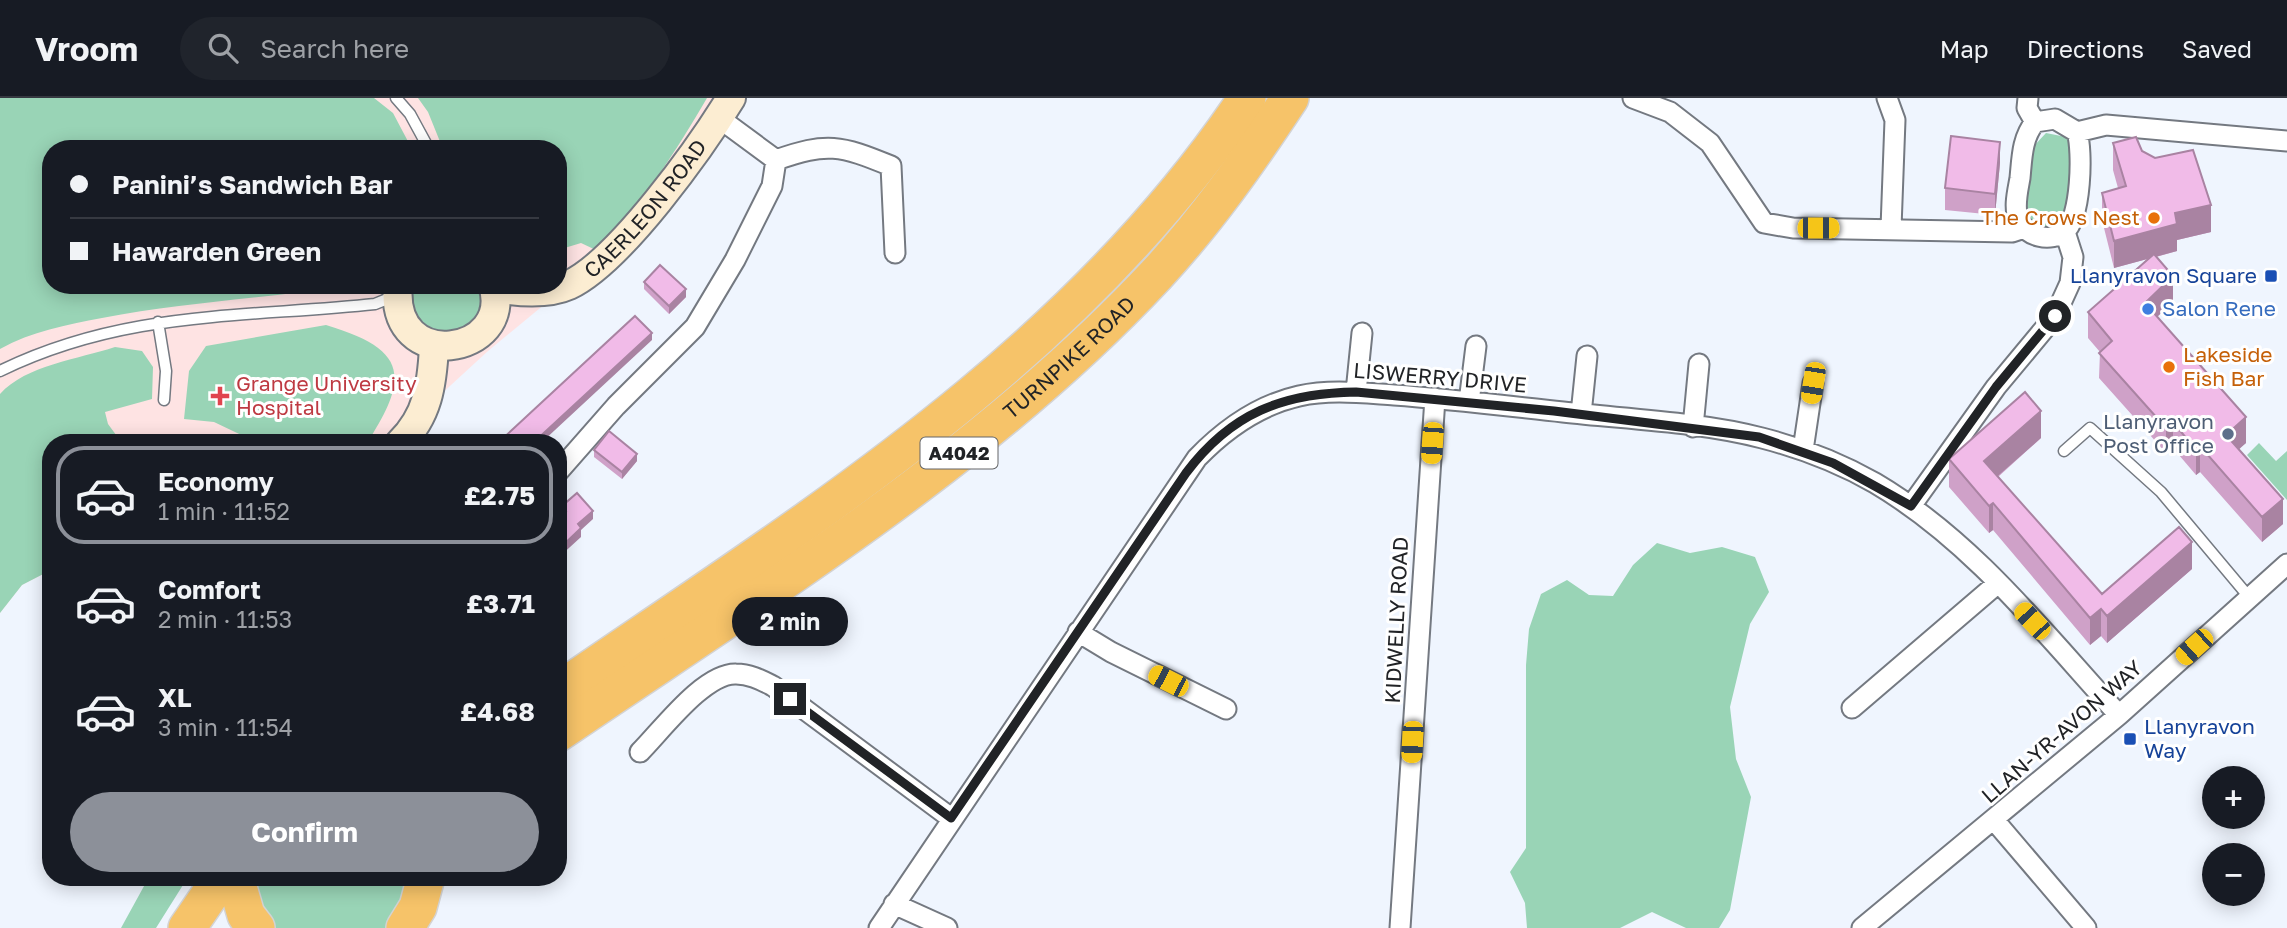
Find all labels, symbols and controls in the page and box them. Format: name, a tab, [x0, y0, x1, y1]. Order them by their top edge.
search box	[180, 17, 670, 80]
text: Vroom	[35, 29, 138, 68]
icon: search	[204, 29, 242, 67]
text: Search here	[260, 33, 409, 64]
text: Map	[1940, 34, 1989, 63]
text: Directions	[2027, 34, 2144, 63]
text: Saved	[2182, 34, 2252, 63]
street label: CAERLEON ROAD	[578, 134, 712, 283]
text: Panini’s Sandwich Bar	[112, 169, 393, 200]
place label: The Crows Nest	[1981, 204, 2140, 230]
marker: The Crows Nest	[2146, 210, 2162, 226]
car	[1798, 218, 1840, 239]
text: Hawarden Green	[112, 236, 321, 267]
place label: Llanyravon Square	[2070, 262, 2257, 288]
marker: Llanyravon Square	[2263, 268, 2279, 284]
street label: TURNPIKE ROAD	[998, 290, 1140, 424]
place label: Salon Rene	[2162, 295, 2276, 321]
route start	[2039, 300, 2071, 332]
marker: Salon Rene	[2140, 301, 2156, 317]
place label: Lakeside Fish Bar	[2183, 341, 2273, 391]
street label: LISWERRY DRIVE	[1352, 356, 1528, 398]
marker: Lakeside Fish Bar	[2161, 359, 2177, 375]
car	[1800, 361, 1827, 405]
place label: Grange University Hospital	[236, 370, 417, 420]
marker: Grange University Hospital	[210, 386, 230, 406]
place label: Llanyravon Post Office	[2103, 408, 2214, 458]
car	[1421, 421, 1444, 465]
marker: Llanyravon Post Office	[2220, 426, 2236, 442]
road number: A4042	[920, 438, 998, 468]
icon: car	[74, 464, 137, 527]
text: Economy	[158, 466, 274, 497]
text: £2.75	[464, 480, 535, 511]
text: 1 min · 11:52	[158, 497, 290, 525]
street label: KIDWELLY ROAD	[1379, 536, 1413, 704]
icon: car	[74, 572, 137, 635]
text: Comfort	[158, 574, 261, 605]
text: £3.71	[466, 588, 535, 619]
callout: 2 min	[732, 598, 848, 646]
car	[2010, 598, 2055, 644]
text: 2 min · 11:53	[158, 605, 292, 633]
text: 2 min	[760, 607, 820, 635]
car	[2172, 625, 2217, 669]
street label: LLAN-YR-AVON WAY	[1976, 654, 2147, 808]
car	[1145, 662, 1192, 700]
icon: car	[74, 680, 137, 743]
text: XL	[158, 682, 192, 713]
route end	[774, 683, 806, 715]
text: £4.68	[460, 696, 535, 727]
text: 3 min · 11:54	[158, 713, 293, 741]
place label: Llanyravon Way	[2144, 713, 2255, 763]
car	[1401, 720, 1424, 764]
marker: Llanyravon Way	[2122, 731, 2138, 747]
map controls	[2202, 766, 2265, 906]
button: +	[2202, 766, 2265, 829]
button: Confirm	[70, 792, 539, 872]
button: −	[2202, 843, 2265, 906]

